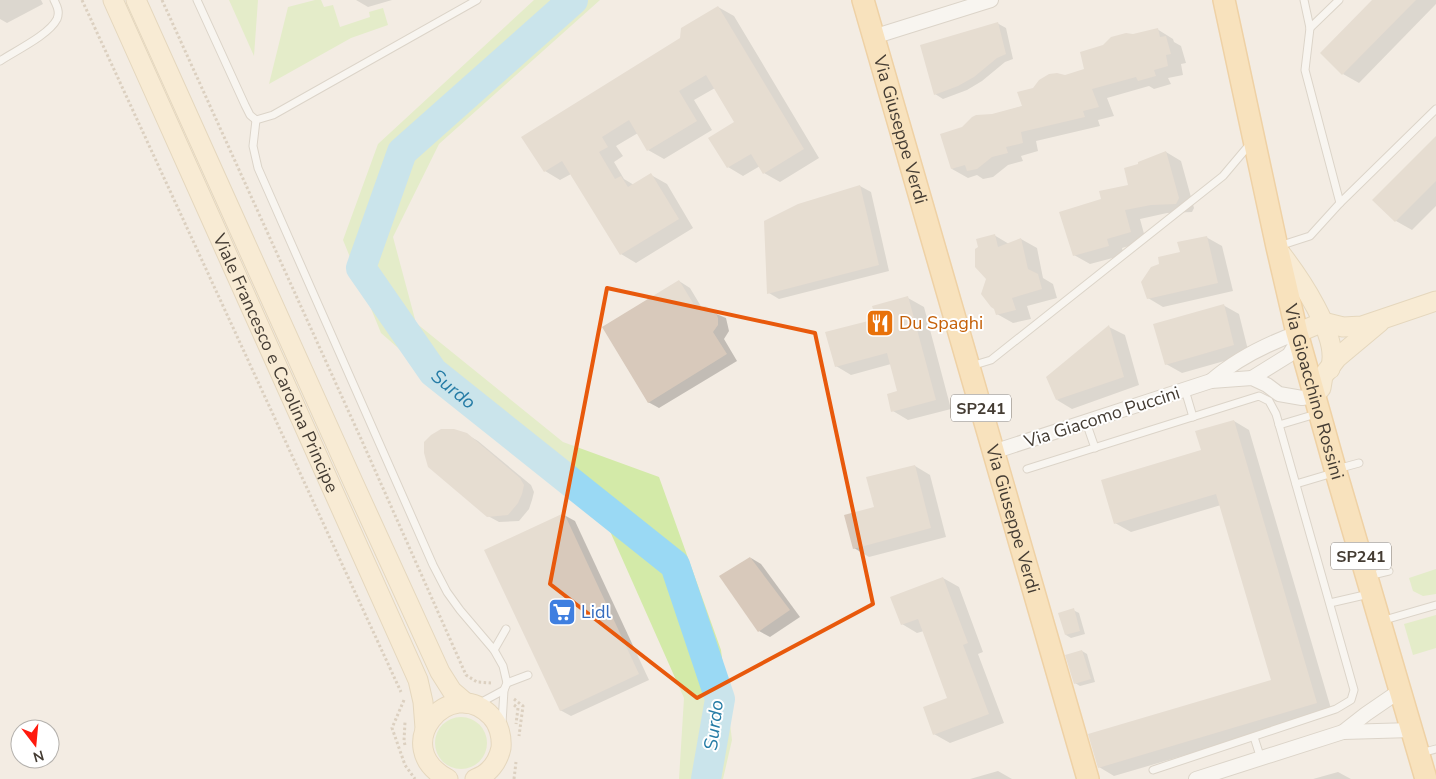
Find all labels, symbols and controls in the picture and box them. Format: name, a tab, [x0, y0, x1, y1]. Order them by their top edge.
street label: Via Giuseppe Verdi	[867, 52, 933, 207]
street label: Viale Francesco e Carolina Principe	[207, 229, 344, 496]
street label: Via Gioacchino Rossini	[1278, 301, 1350, 482]
restaurant icon: Du Spaghi	[865, 308, 895, 338]
place label: Du Spaghi	[899, 311, 983, 335]
water label: Surdo	[425, 363, 481, 415]
street label: Via Giacomo Puccini	[1020, 381, 1183, 454]
road number: SP241	[951, 394, 1011, 422]
street label: Via Giuseppe Verdi	[980, 441, 1046, 596]
road number: SP241	[1331, 542, 1391, 570]
supermarket icon: Lidl	[547, 597, 577, 627]
place label: Lidl	[581, 600, 611, 624]
water label: Surdo	[698, 698, 730, 752]
north arrow	[10, 719, 60, 769]
text: N	[31, 745, 46, 767]

